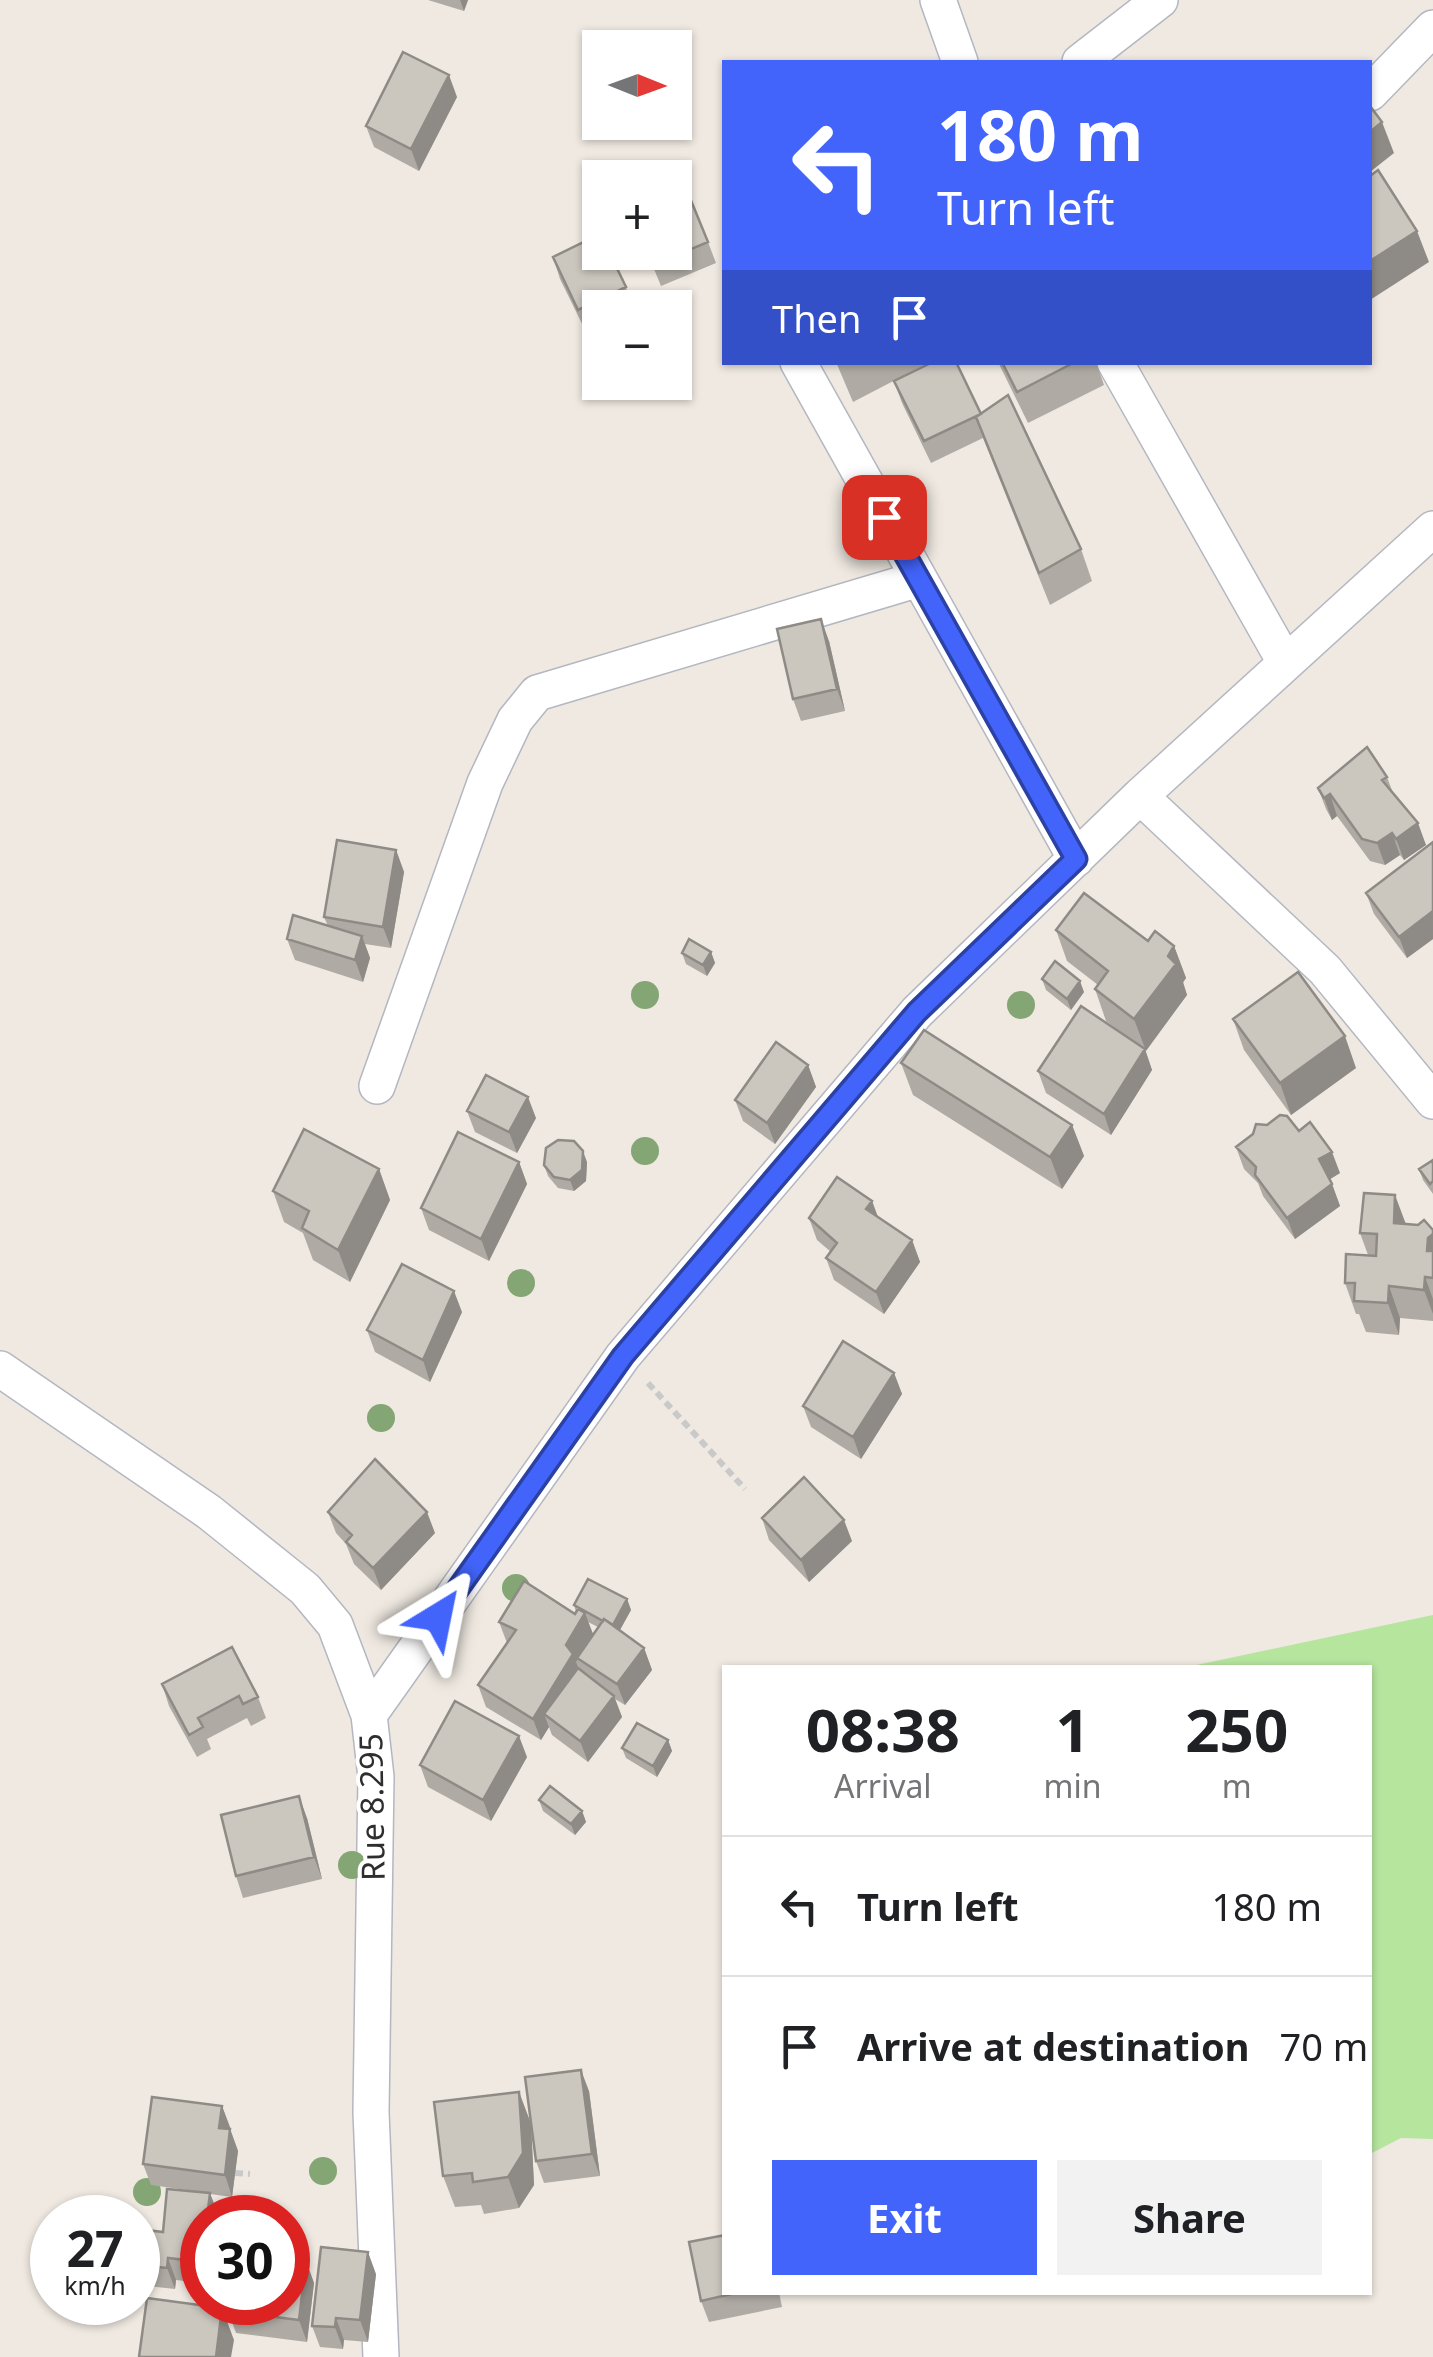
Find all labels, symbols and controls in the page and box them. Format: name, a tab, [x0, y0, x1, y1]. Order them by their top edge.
north arrow	[582, 30, 692, 140]
map controls	[582, 30, 692, 400]
text: 180 m	[937, 86, 1144, 182]
icon: left	[772, 100, 902, 230]
button: +	[582, 160, 692, 270]
text: Turn left	[937, 177, 1114, 238]
button: −	[582, 290, 692, 400]
icon: arrive	[882, 290, 937, 345]
text: Then	[772, 292, 862, 344]
pin	[842, 475, 927, 560]
icon: arrive	[857, 490, 912, 545]
position arrow	[386, 1565, 490, 1669]
text: 08:38	[806, 1688, 960, 1770]
text: 1	[1055, 1688, 1090, 1770]
text: 250	[1185, 1688, 1288, 1770]
street label: Rue 8.295	[348, 1733, 394, 1881]
text: Arrival	[834, 1764, 932, 1807]
text: min	[1044, 1764, 1102, 1807]
text: m	[1222, 1764, 1252, 1807]
icon: left	[772, 1879, 827, 1934]
text: Turn left	[857, 1880, 1019, 1932]
text: 180 m	[1211, 1880, 1322, 1932]
icon: arrive	[772, 2019, 827, 2074]
text: Arrive at destination	[857, 2020, 1249, 2072]
text: 70 m	[1279, 2020, 1368, 2072]
button: Exit	[772, 2160, 1037, 2275]
button: Share	[1057, 2160, 1322, 2275]
speed limit sign: 30	[180, 2195, 310, 2325]
text: 27	[66, 2214, 124, 2282]
text: km/h	[64, 2268, 126, 2302]

